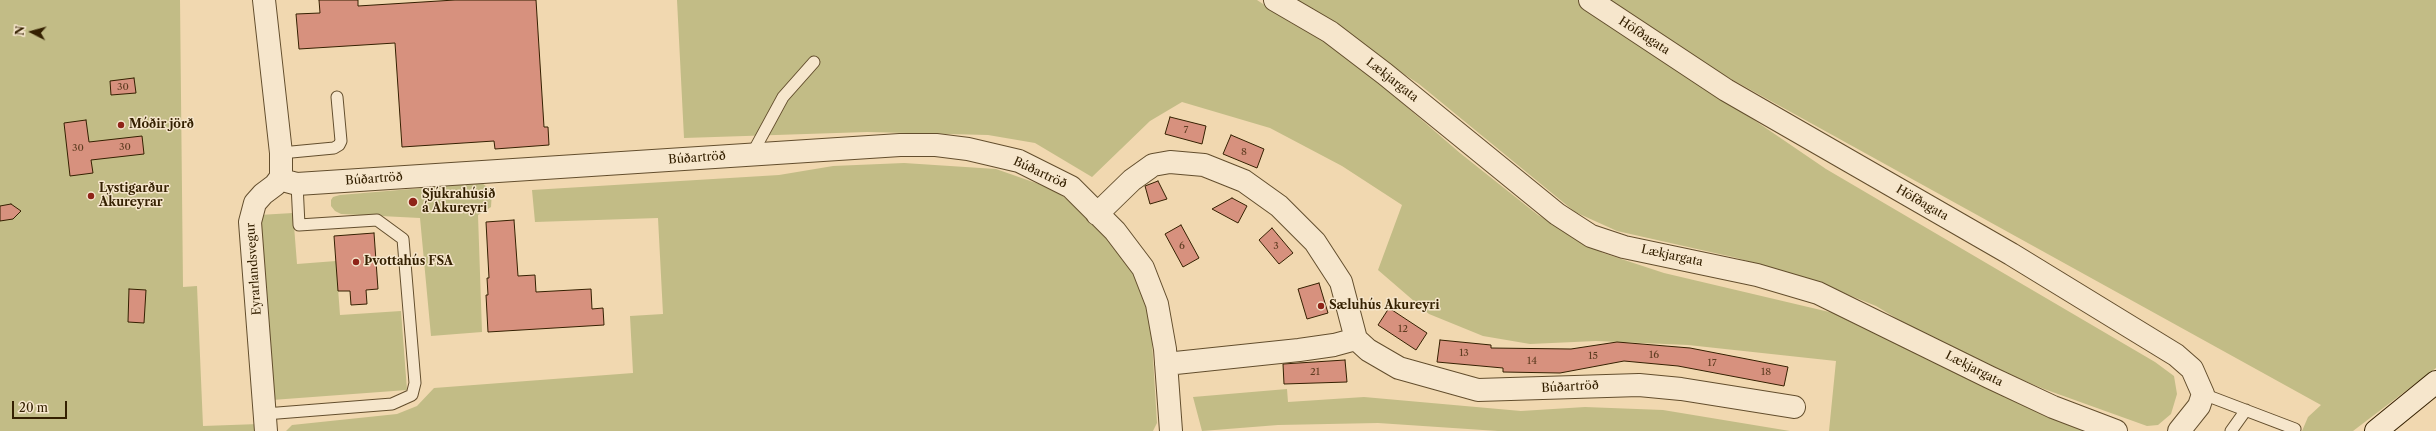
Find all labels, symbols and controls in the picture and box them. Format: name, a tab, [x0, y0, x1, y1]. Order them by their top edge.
north arrow	[12, 12, 52, 52]
street label: Höfðagata	[1616, 14, 1672, 58]
text: N	[13, 25, 28, 36]
street label: Lækjargata	[1363, 55, 1421, 105]
house number: 30	[117, 81, 129, 93]
place label: Móðir jörð	[129, 118, 194, 132]
marker: Móðir jörð	[116, 120, 126, 130]
house number: 7	[1184, 124, 1188, 136]
house number: 30	[119, 141, 131, 153]
house number: 30	[72, 142, 84, 154]
house number: 8	[1241, 146, 1247, 158]
street label: Búðartröð	[668, 149, 726, 167]
street label: Búðartröð	[1011, 154, 1069, 192]
street label: Búðartröð	[345, 170, 403, 188]
place label: Lystigarður Akureyrar	[99, 182, 169, 210]
street label: Höfðagata	[1893, 182, 1951, 224]
place label: Sjúkrahúsið á Akureyri	[422, 188, 495, 216]
marker: Lystigarður Akureyrar	[86, 191, 96, 201]
marker: Sjúkrahúsið á Akureyri	[407, 196, 419, 208]
street label: Eyrarlandsvegur	[244, 222, 264, 316]
house number: 6	[1179, 240, 1185, 252]
house number: 3	[1273, 240, 1279, 252]
street label: Lækjargata	[1640, 242, 1704, 270]
place label: Þvottahús FSA	[364, 255, 453, 269]
marker: Þvottahús FSA	[351, 257, 361, 267]
place label: Sæluhús Akureyri	[1329, 299, 1439, 313]
marker: Sæluhús Akureyri	[1316, 301, 1326, 311]
house number: 12	[1398, 323, 1408, 335]
house number: 13	[1459, 347, 1469, 359]
street label: Lækjargata	[1943, 348, 2005, 390]
house number: 16	[1649, 349, 1659, 361]
house number: 15	[1588, 350, 1598, 362]
house number: 14	[1527, 355, 1537, 367]
house number: 17	[1707, 357, 1717, 369]
house number: 21	[1310, 366, 1320, 378]
house number: 18	[1761, 366, 1771, 378]
street label: Búðartröð	[1541, 378, 1599, 396]
scale bar	[14, 393, 69, 419]
text: 20 m	[19, 400, 48, 415]

